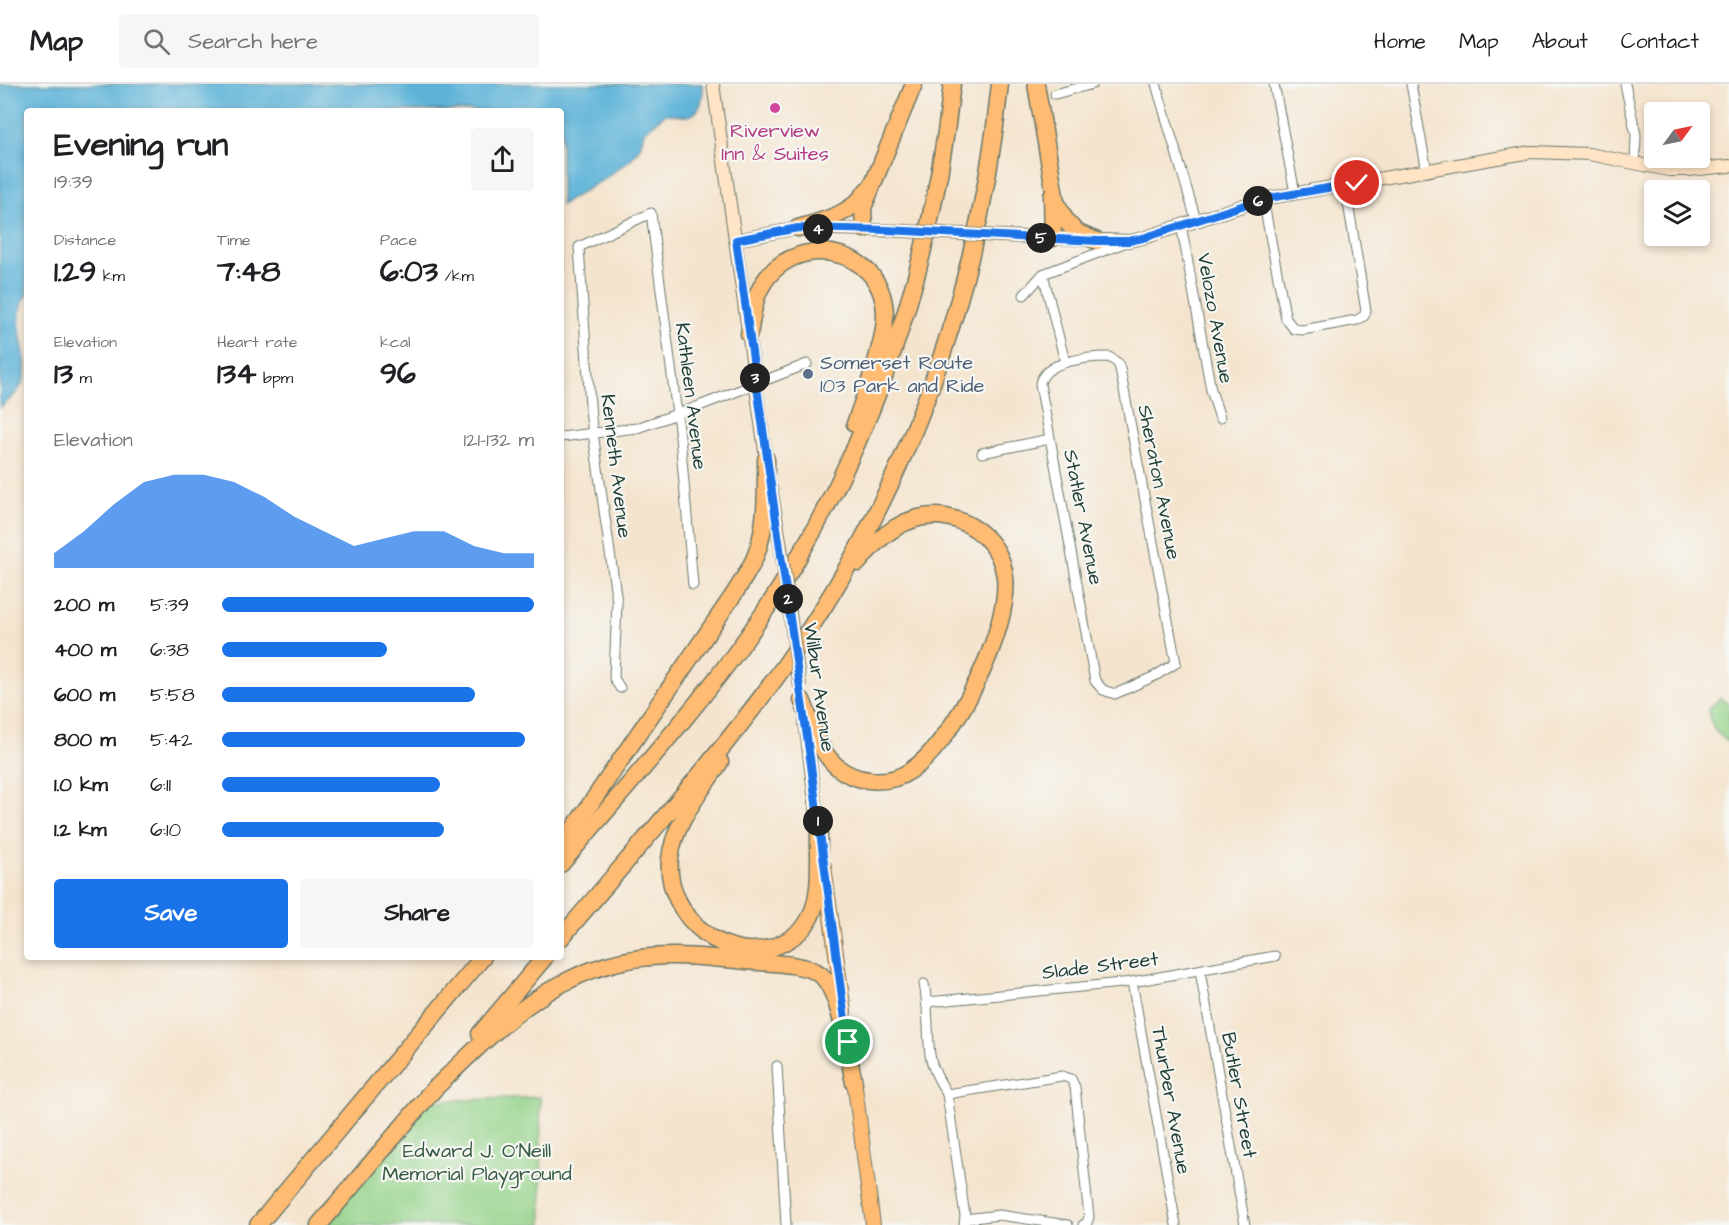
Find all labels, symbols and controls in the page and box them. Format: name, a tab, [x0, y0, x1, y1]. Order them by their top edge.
search box	[119, 14, 539, 68]
text: Map	[30, 22, 83, 61]
icon: search	[140, 25, 173, 58]
text: Search here	[188, 26, 318, 57]
text: Home	[1374, 27, 1426, 56]
text: Map	[1459, 27, 1499, 56]
text: About	[1532, 27, 1588, 56]
text: Contact	[1621, 27, 1699, 56]
marker: Riverview Inn & Suites	[768, 101, 782, 115]
north arrow	[1644, 102, 1710, 168]
map controls	[1644, 102, 1710, 246]
place label: Riverview Inn & Suites	[721, 117, 829, 168]
text: Evening run	[54, 122, 228, 168]
button: share	[471, 128, 534, 191]
pin	[1331, 157, 1382, 208]
icon: check	[1340, 166, 1373, 199]
text: 19:39	[54, 168, 93, 196]
button: layers	[1644, 180, 1710, 246]
pin: 6	[1243, 186, 1273, 216]
text: 6	[1253, 190, 1263, 212]
pin: 4	[803, 214, 833, 244]
text: 4	[813, 218, 823, 240]
pin: 5	[1026, 223, 1056, 253]
text: 5	[1035, 227, 1047, 249]
text: Distance	[54, 229, 116, 251]
text: Time	[217, 229, 251, 251]
text: Pace	[380, 229, 417, 251]
text: 1.29	[54, 251, 96, 293]
text: 7:48	[217, 251, 280, 293]
text: 6:03	[380, 251, 438, 293]
street label: Velozo Avenue	[1190, 251, 1240, 386]
text: km	[96, 265, 125, 287]
text: /km	[438, 265, 474, 287]
street label: Kathleen Avenue	[668, 321, 714, 471]
text: Elevation	[54, 331, 117, 353]
text: Heart rate	[217, 331, 297, 353]
text: kcal	[380, 331, 411, 353]
place label: Somerset Route 103 Park and Ride	[820, 349, 985, 400]
text: 13	[54, 353, 73, 395]
text: 134	[217, 353, 257, 395]
text: 96	[380, 353, 416, 395]
pin: 3	[740, 363, 770, 393]
text: m	[73, 367, 92, 389]
text: bpm	[257, 367, 293, 389]
text: 3	[751, 367, 759, 389]
marker: Somerset Route 103 Park and Ride	[801, 367, 815, 381]
street label: Kenneth Avenue	[593, 393, 639, 540]
street label: Sheraton Avenue	[1130, 402, 1188, 562]
text: Elevation	[54, 426, 133, 454]
text: 121–132 m	[463, 426, 534, 454]
street label: Statler Avenue	[1056, 447, 1110, 587]
pin: 2	[773, 584, 803, 614]
text: 2	[783, 588, 793, 610]
text: 200 m	[54, 591, 114, 619]
text: 5:39	[150, 591, 189, 619]
street label: Wilbur Avenue	[796, 621, 842, 754]
text: 400 m	[54, 636, 116, 664]
text: 6:38	[150, 636, 189, 664]
text: 600 m	[54, 681, 115, 709]
text: 5:58	[150, 681, 195, 709]
text: 800 m	[54, 726, 116, 754]
text: 5:42	[150, 726, 193, 754]
text: 1.0 km	[54, 771, 108, 799]
text: 6:11	[150, 771, 171, 799]
pin: 1	[803, 806, 833, 836]
text: 1	[817, 810, 819, 832]
text: 1.2 km	[54, 816, 107, 844]
text: 6:10	[150, 816, 181, 844]
button: Save	[54, 879, 288, 948]
button: Share	[300, 879, 534, 948]
street label: Slade Street	[1040, 945, 1160, 987]
pin	[822, 1016, 873, 1067]
street label: Thurber Avenue	[1144, 1024, 1198, 1176]
icon: arrive	[831, 1025, 864, 1058]
street label: Butler Street	[1214, 1030, 1264, 1160]
park label: Edward J. O'Neill Memorial Playground	[382, 1137, 572, 1189]

